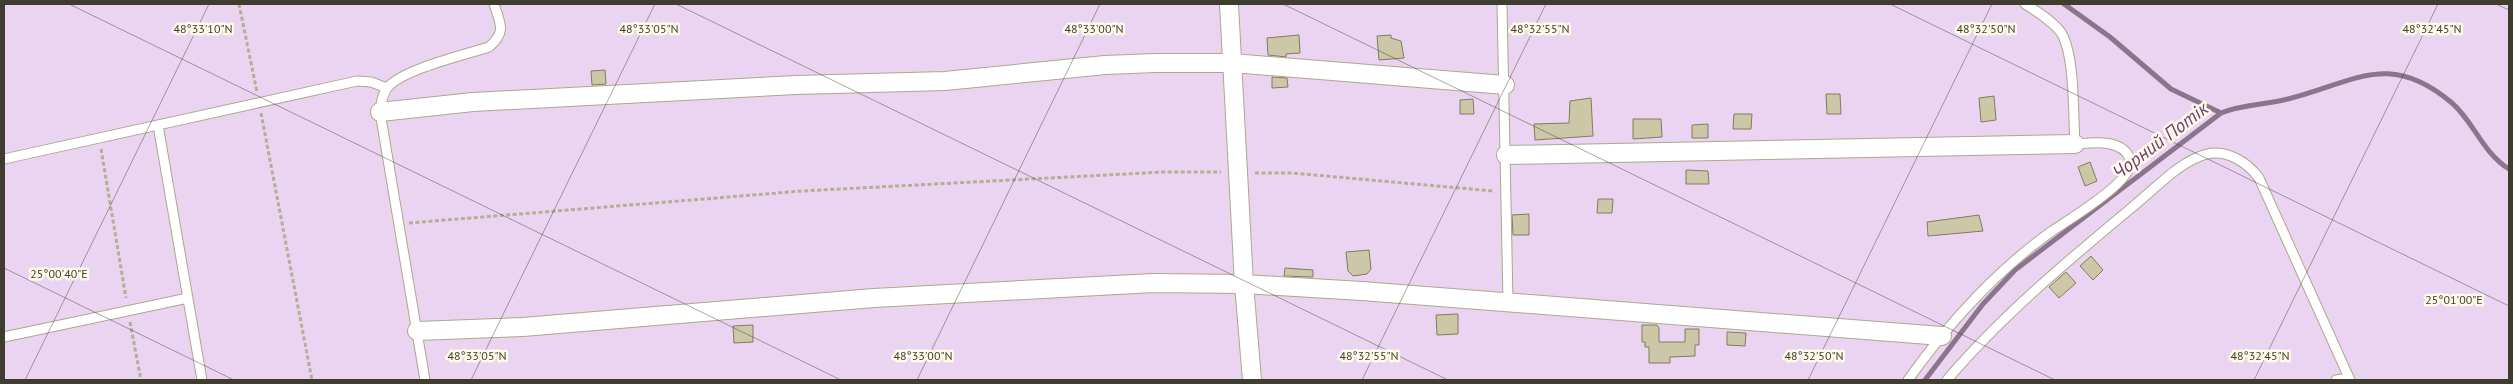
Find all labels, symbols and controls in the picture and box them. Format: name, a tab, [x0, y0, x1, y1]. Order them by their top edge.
text: 48°33'10"N	[173, 21, 233, 36]
text: 48°33'05"N	[619, 21, 679, 36]
text: 48°33'00"N	[1064, 21, 1124, 36]
text: 48°32'55"N	[1510, 21, 1570, 36]
text: 48°32'50"N	[1956, 21, 2016, 36]
text: 48°32'45"N	[2402, 21, 2462, 36]
water label: Чорний Потік	[2107, 95, 2214, 184]
text: 25°00'40"E	[30, 266, 88, 281]
text: 25°01'00"E	[2425, 292, 2483, 307]
text: 48°33'05"N	[447, 348, 507, 363]
text: 48°33'00"N	[893, 348, 953, 363]
text: 48°32'55"N	[1339, 348, 1399, 363]
text: 48°32'50"N	[1784, 348, 1844, 363]
text: 48°32'45"N	[2230, 348, 2290, 363]

